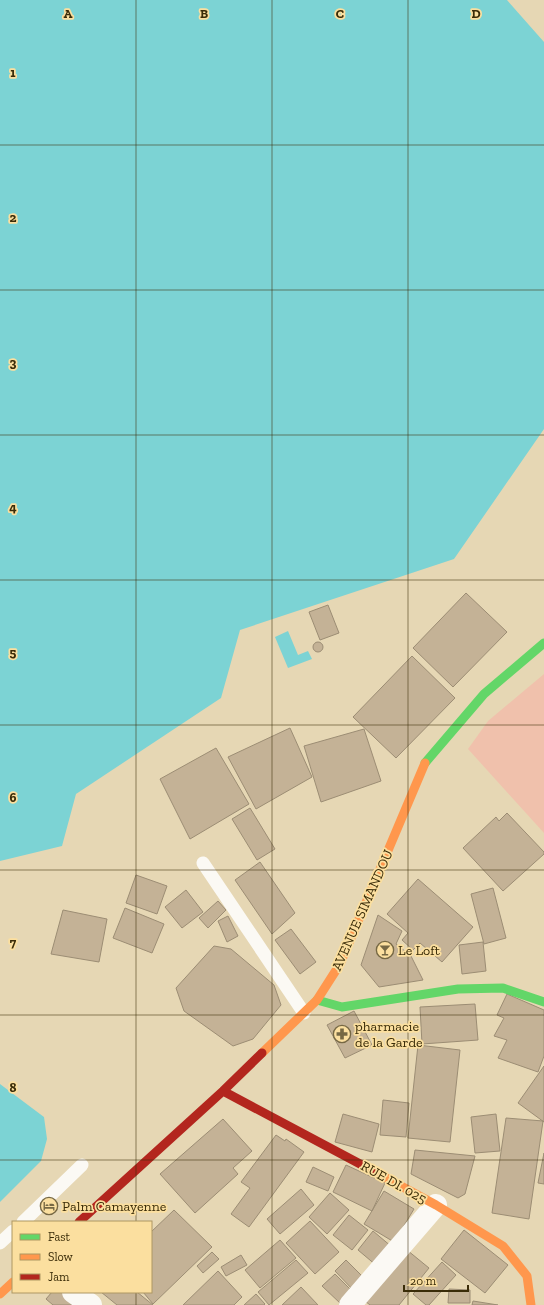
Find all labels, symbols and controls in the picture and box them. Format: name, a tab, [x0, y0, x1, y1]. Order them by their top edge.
text: A	[64, 6, 73, 21]
text: B	[200, 6, 208, 21]
text: C	[336, 6, 344, 21]
text: D	[471, 6, 481, 21]
text: 1	[10, 65, 16, 80]
text: 2	[10, 210, 17, 225]
text: 3	[10, 355, 17, 370]
text: 4	[9, 500, 17, 515]
text: 5	[10, 645, 17, 660]
text: 6	[10, 790, 17, 805]
street label: AVENUE SIMANDOU	[328, 847, 397, 973]
text: 7	[10, 935, 17, 950]
bar icon: Le Loft	[375, 940, 395, 960]
place label: Le Loft	[398, 942, 441, 959]
place label: pharmacie de la Garde	[355, 1018, 423, 1051]
pharmacy icon: pharmacie de la Garde	[332, 1024, 352, 1044]
text: 8	[9, 1080, 17, 1095]
street label: RUE DI. 025	[358, 1157, 430, 1207]
hotel icon: Palm Camayenne	[39, 1196, 59, 1216]
place label: Palm Camayenne	[62, 1198, 167, 1215]
legend	[12, 1221, 152, 1293]
text: Fast	[48, 1230, 71, 1244]
text: Slow	[48, 1250, 74, 1264]
scale bar	[404, 1267, 468, 1293]
text: Jam	[48, 1270, 70, 1284]
text: 20 m	[410, 1274, 437, 1288]

